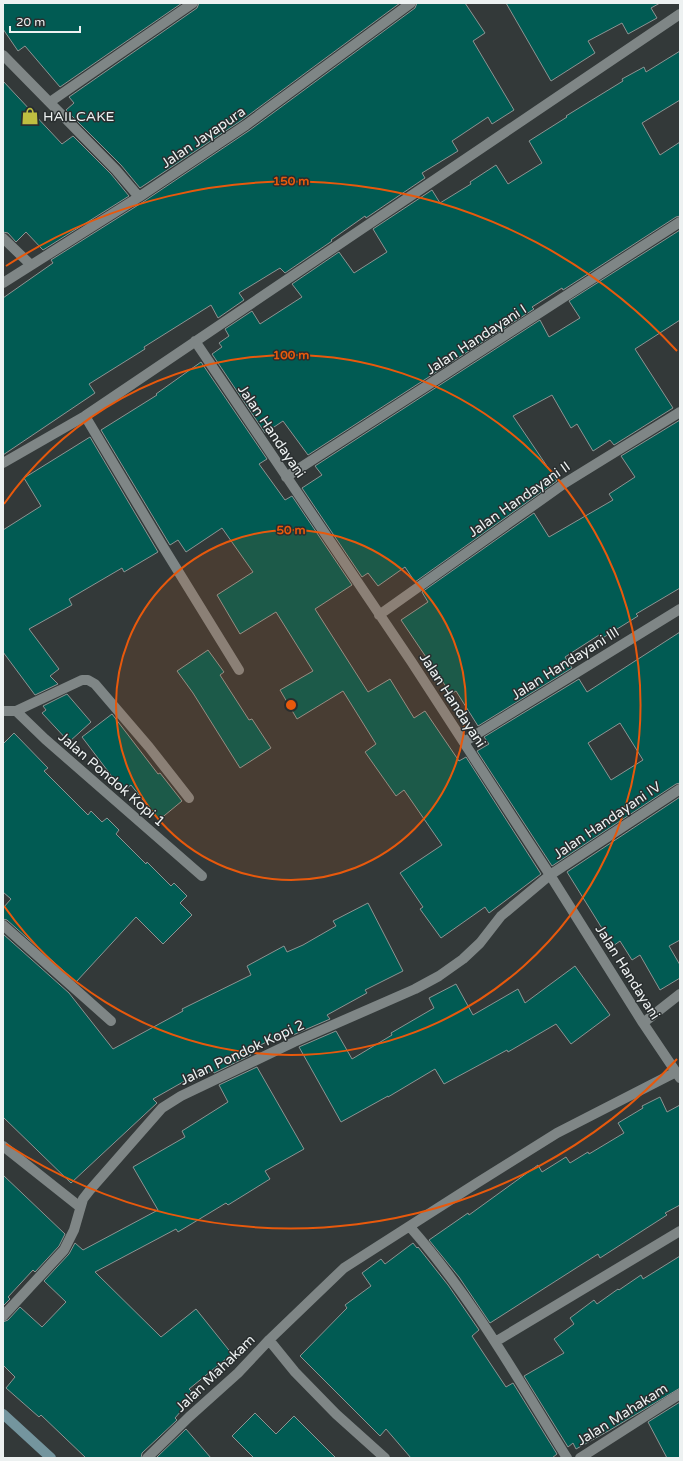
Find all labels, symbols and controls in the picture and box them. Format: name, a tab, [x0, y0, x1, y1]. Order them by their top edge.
scale bar	[10, 8, 80, 34]
text: 20 m	[16, 15, 45, 29]
street label: Jalan Jayapura	[158, 103, 249, 172]
shop icon: HAILCAKE	[20, 106, 40, 126]
place label: HAILCAKE	[43, 108, 115, 125]
text: 150 m	[273, 174, 309, 188]
street label: Jalan Handayani I	[423, 301, 530, 378]
text: 100 m	[273, 348, 309, 362]
street label: Jalan Handayani	[234, 381, 309, 481]
street label: Jalan Handayani II	[465, 458, 573, 541]
text: 50 m	[276, 523, 306, 537]
street label: Jalan Handayani III	[508, 623, 623, 704]
street label: Jalan Handayani	[416, 650, 489, 751]
centre of rings	[284, 698, 298, 712]
street label: Jalan Pondok Kopi 1	[55, 729, 168, 830]
street label: Jalan Handayani IV	[550, 778, 665, 863]
street label: Jalan Handayani	[592, 922, 664, 1023]
street label: Jalan Pondok Kopi 2	[177, 1016, 307, 1089]
street label: Jalan Mahakam	[172, 1331, 259, 1416]
street label: Jalan Mahakam	[574, 1380, 671, 1449]

